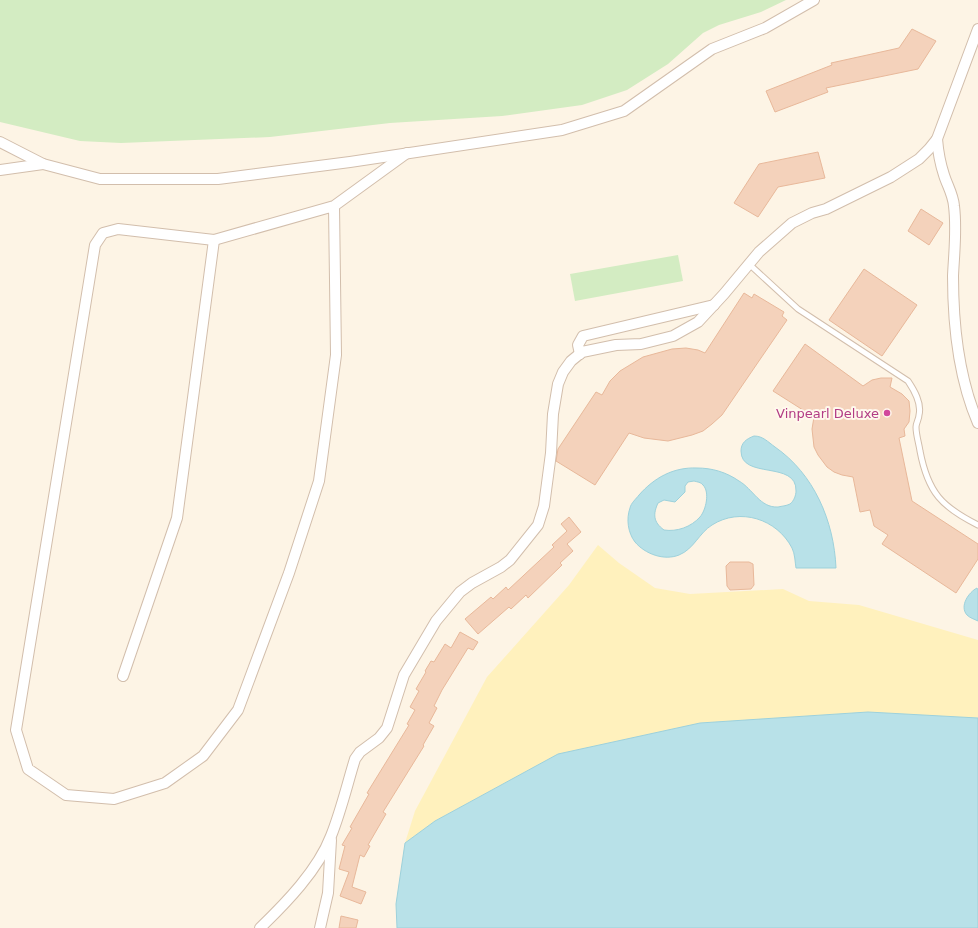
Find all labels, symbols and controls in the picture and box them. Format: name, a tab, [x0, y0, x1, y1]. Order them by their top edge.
place label: Vinpearl Deluxe	[776, 406, 879, 421]
marker: Vinpearl Deluxe	[882, 408, 892, 418]

